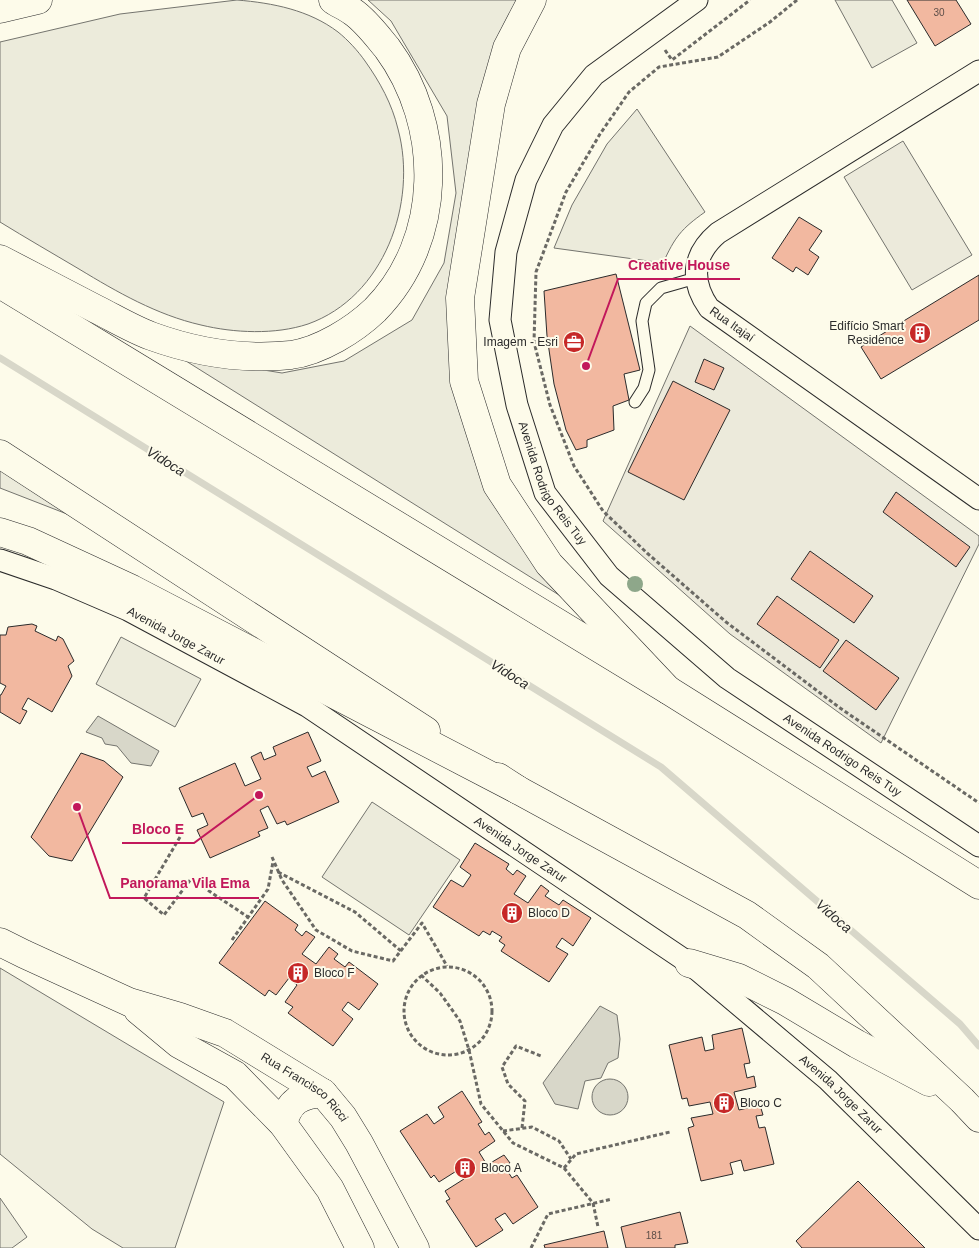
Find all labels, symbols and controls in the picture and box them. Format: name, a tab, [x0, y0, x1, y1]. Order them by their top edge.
house number: 30	[933, 7, 945, 18]
callout: Creative House	[618, 250, 740, 279]
text: Creative House	[628, 257, 730, 273]
street label: Rua Itajaí	[707, 304, 758, 345]
place label: Edifício Smart Residence	[829, 319, 905, 347]
building icon: Edifício Smart Residence	[908, 321, 932, 345]
office icon: Imagem - Esri	[562, 330, 586, 354]
place label: Imagem - Esri	[483, 335, 558, 349]
street label: Avenida Rodrigo Reis Tuy	[516, 420, 590, 548]
water label: Vidoca	[144, 443, 188, 479]
street label: Avenida Jorge Zarur	[125, 604, 227, 668]
water label: Vidoca	[488, 656, 532, 692]
street label: Avenida Rodrigo Reis Tuy	[781, 711, 904, 799]
callout: Bloco E	[122, 814, 194, 843]
street label: Avenida Jorge Zarur	[472, 814, 570, 886]
text: Bloco E	[132, 821, 184, 837]
callout: Panorama Vila Ema	[110, 869, 259, 898]
text: Panorama Vila Ema	[120, 875, 250, 891]
water label: Vidoca	[813, 896, 855, 936]
building icon: Bloco D	[500, 901, 524, 925]
place label: Bloco D	[528, 906, 570, 920]
building icon: Bloco F	[286, 961, 310, 985]
place label: Bloco F	[314, 966, 355, 980]
street label: Rua Francisco Ricci	[258, 1050, 351, 1124]
street label: Avenida Jorge Zarur	[797, 1052, 885, 1137]
building icon: Bloco C	[712, 1091, 736, 1115]
place label: Bloco C	[740, 1096, 782, 1110]
building icon: Bloco A	[453, 1156, 477, 1180]
place label: Bloco A	[481, 1161, 522, 1175]
house number: 181	[646, 1230, 663, 1241]

